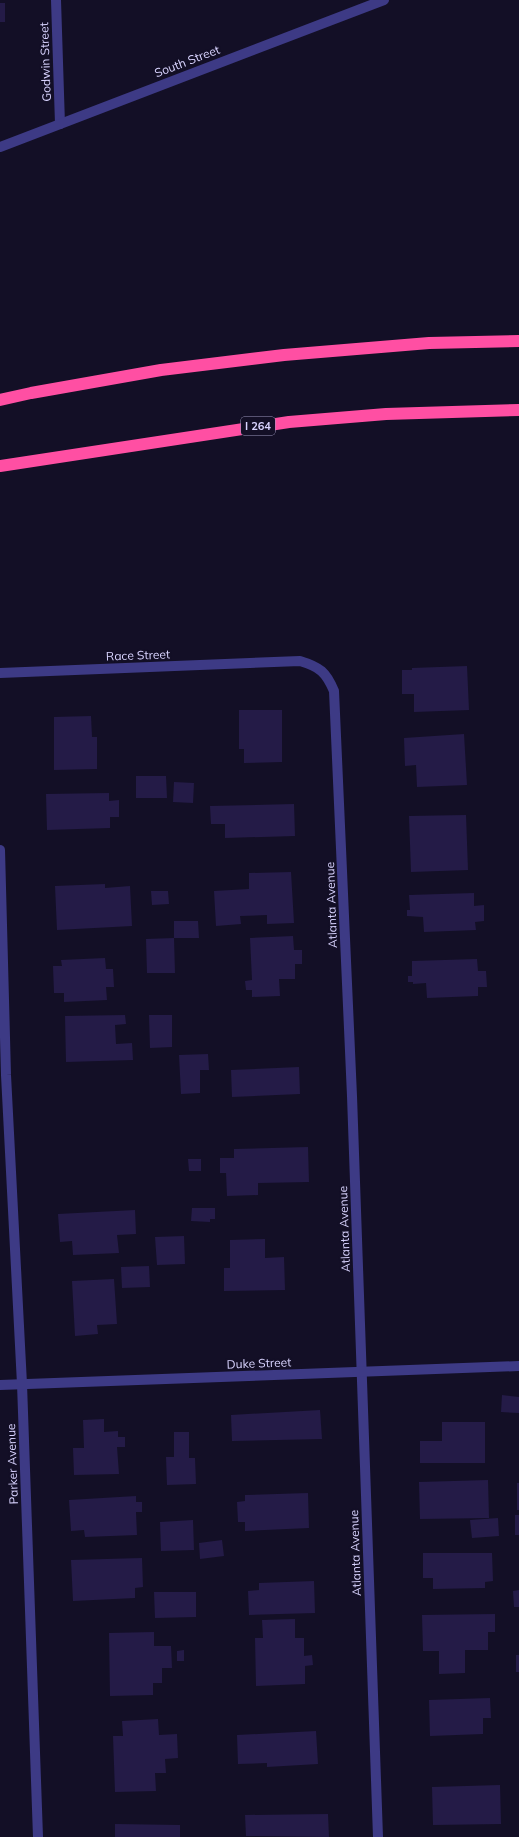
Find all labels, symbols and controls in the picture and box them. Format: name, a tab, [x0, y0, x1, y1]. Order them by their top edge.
street label: Godwin Street	[36, 22, 54, 102]
street label: South Street	[152, 42, 222, 80]
road number: I 264	[241, 417, 275, 435]
street label: Race Street	[106, 646, 170, 664]
street label: Atlanta Avenue	[322, 862, 340, 948]
street label: Atlanta Avenue	[335, 1186, 353, 1272]
street label: Duke Street	[226, 1354, 292, 1372]
street label: Parker Avenue	[3, 1423, 21, 1505]
street label: Atlanta Avenue	[346, 1510, 364, 1596]

